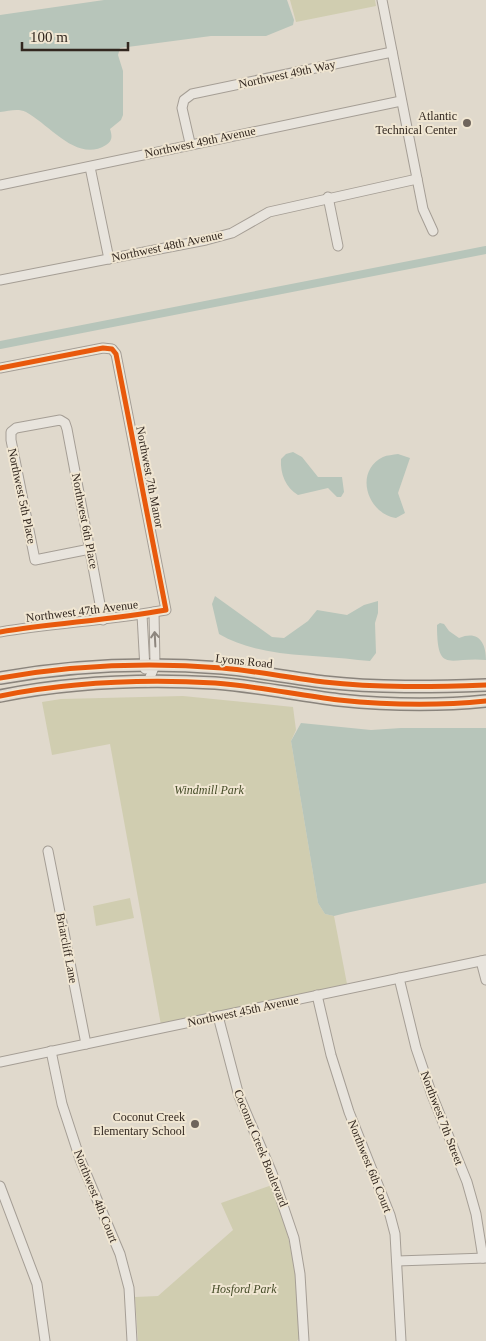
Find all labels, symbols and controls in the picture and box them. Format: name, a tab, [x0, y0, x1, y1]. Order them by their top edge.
scale bar	[22, 20, 129, 52]
text: 100 m	[30, 29, 68, 45]
street label: Northwest 49th Way	[237, 57, 337, 91]
place label: Atlantic Technical Center	[376, 109, 457, 137]
marker: Atlantic Technical Center	[461, 117, 473, 129]
street label: Northwest 49th Avenue	[143, 123, 257, 161]
street label: Northwest 48th Avenue	[110, 227, 224, 265]
street label: Northwest 7th Manor	[133, 425, 167, 529]
street label: Northwest 5th Place	[5, 447, 39, 545]
street label: Northwest 6th Place	[69, 472, 101, 570]
street label: Northwest 47th Avenue	[25, 597, 139, 625]
one-way arrow	[150, 631, 160, 648]
street label: Lyons Road	[215, 651, 273, 671]
park label: Windmill Park	[174, 783, 245, 797]
street label: Briarcliff Lane	[53, 912, 81, 984]
street label: Northwest 45th Avenue	[186, 992, 300, 1030]
street label: Northwest 7th Street	[418, 1069, 467, 1167]
street label: Coconut Creek Boulevard	[231, 1087, 291, 1209]
place label: Coconut Creek Elementary School	[93, 1110, 186, 1138]
marker: Coconut Creek Elementary School	[189, 1118, 201, 1130]
street label: Northwest 6th Court	[345, 1118, 395, 1215]
street label: Northwest 4th Court	[71, 1148, 121, 1245]
park label: Hosford Park	[210, 1282, 277, 1296]

